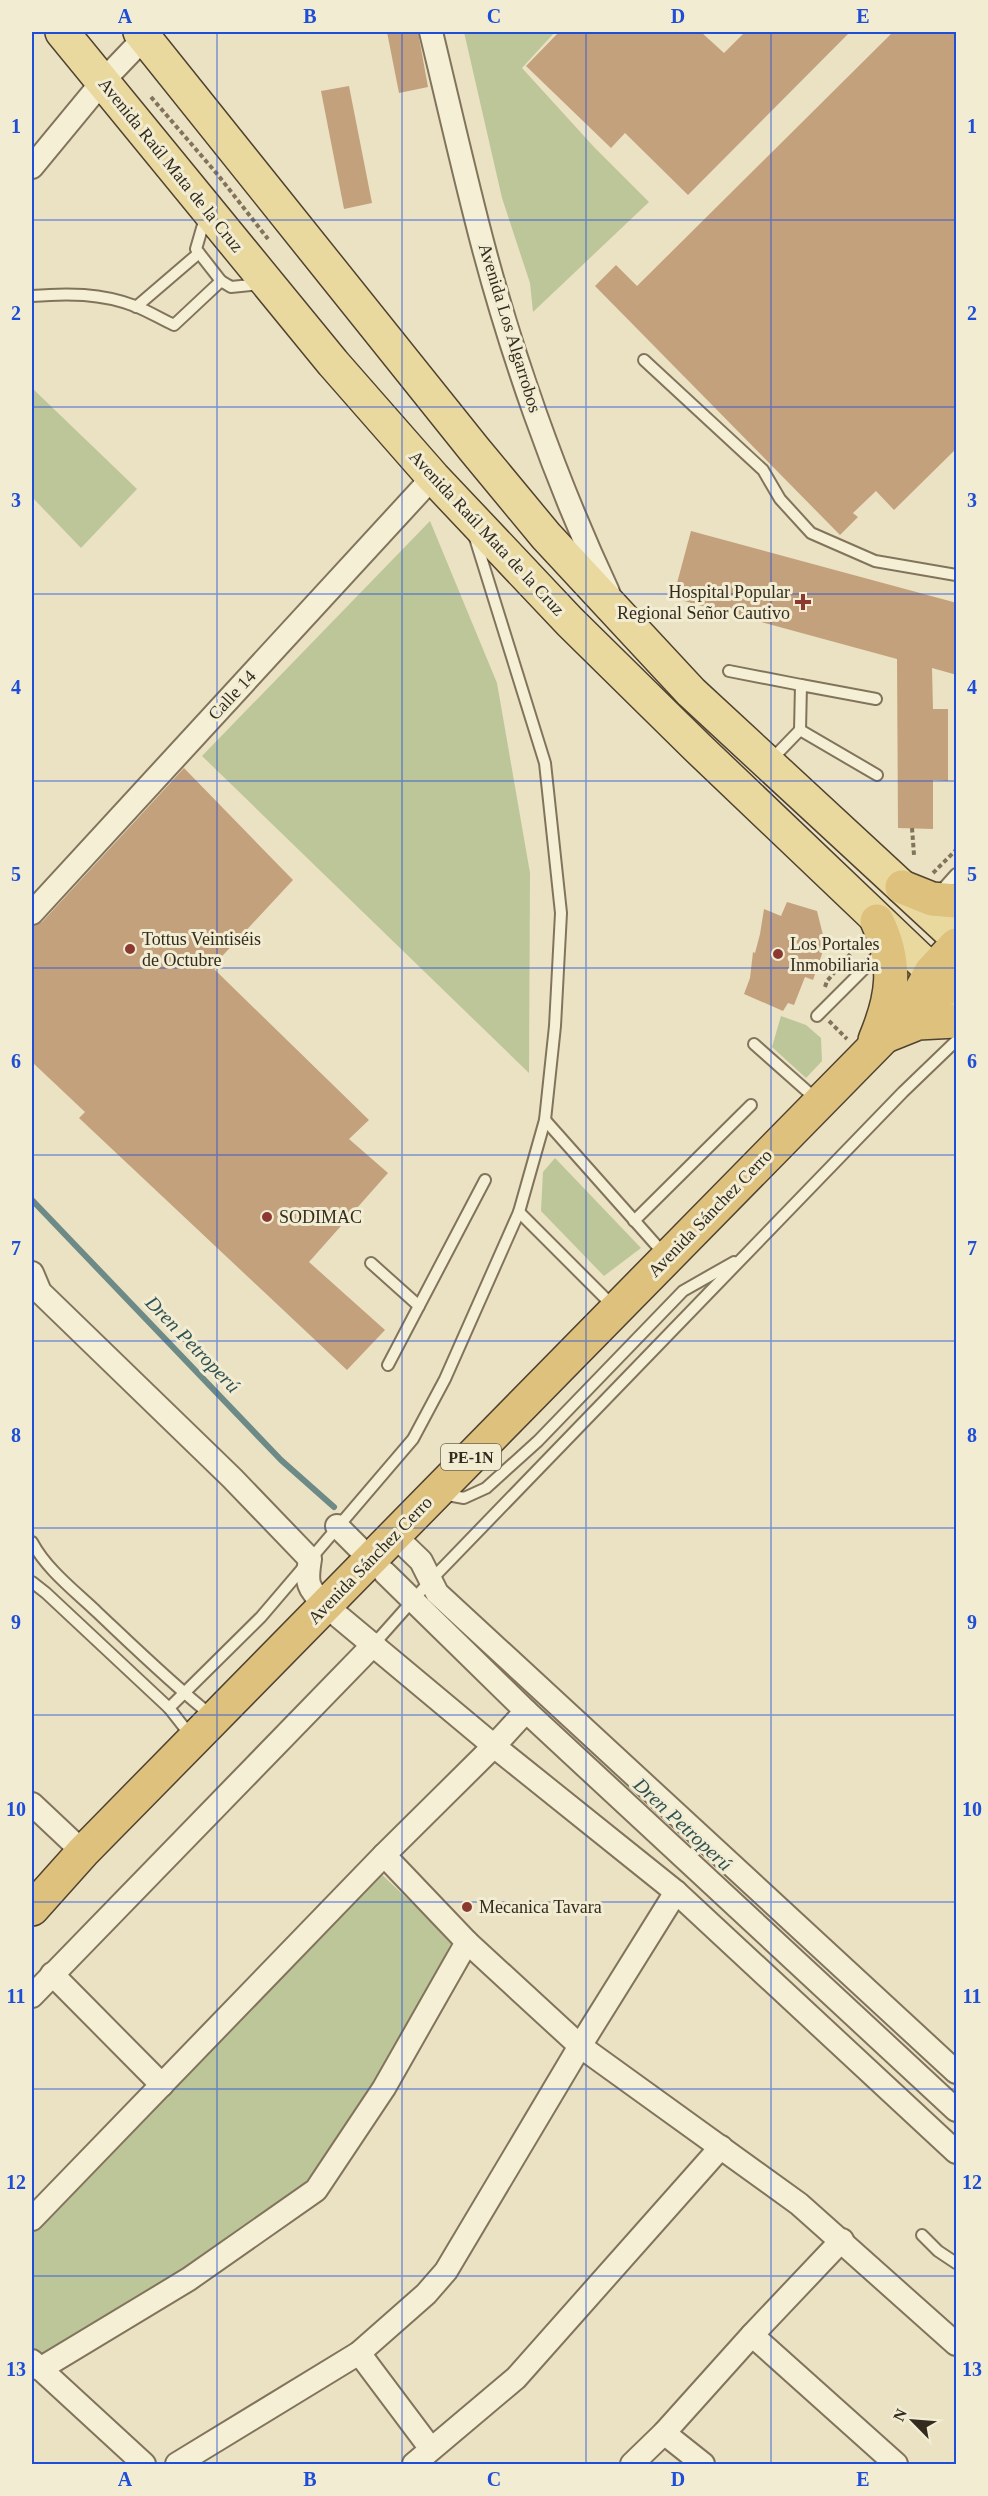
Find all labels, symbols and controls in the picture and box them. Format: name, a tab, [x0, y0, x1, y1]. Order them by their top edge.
text: A	[118, 5, 133, 27]
text: B	[303, 5, 317, 27]
text: C	[487, 5, 501, 27]
text: D	[671, 5, 685, 27]
text: E	[856, 5, 870, 27]
street label: Avenida Raúl Mata de la Cruz	[95, 74, 247, 256]
text: 1	[11, 115, 21, 137]
text: 1	[967, 115, 977, 137]
street label: Avenida Los Algarrobos	[475, 241, 545, 415]
text: 2	[11, 302, 21, 324]
text: 2	[967, 302, 977, 324]
street label: Avenida Raúl Mata de la Cruz	[405, 446, 569, 620]
text: 3	[11, 489, 21, 511]
text: 3	[967, 489, 977, 511]
place label: Hospital Popular Regional Señor Cautivo	[617, 582, 790, 623]
marker: Hospital Popular Regional Señor Cautivo	[794, 593, 812, 611]
street label: Calle 14	[204, 666, 260, 724]
text: 4	[11, 676, 21, 698]
text: 4	[967, 676, 977, 698]
text: 5	[11, 863, 21, 885]
text: 5	[967, 863, 977, 885]
place label: Tottus Veintiséis de Octubre	[142, 929, 261, 970]
place label: Los Portales Inmobiliaria	[790, 934, 880, 975]
marker: Tottus Veintiséis de Octubre	[123, 942, 137, 956]
marker: Los Portales Inmobiliaria	[771, 947, 785, 961]
text: 6	[11, 1050, 21, 1072]
text: 6	[967, 1050, 977, 1072]
street label: Avenida Sánchez Cerro	[644, 1145, 776, 1281]
place label: SODIMAC	[279, 1207, 362, 1227]
marker: SODIMAC	[260, 1210, 274, 1224]
text: 7	[11, 1237, 21, 1259]
text: 7	[967, 1237, 977, 1259]
water label: Dren Petroperú	[140, 1290, 245, 1398]
text: 8	[11, 1424, 21, 1446]
text: 8	[967, 1424, 977, 1446]
road number: PE-1N	[441, 1444, 501, 1470]
street label: Avenida Sánchez Cerro	[304, 1492, 436, 1628]
text: 9	[11, 1611, 21, 1633]
text: 9	[967, 1611, 977, 1633]
water label: Dren Petroperú	[628, 1772, 736, 1876]
text: 10	[6, 1798, 26, 1820]
text: 10	[962, 1798, 982, 1820]
place label: Mecanica Tavara	[479, 1897, 602, 1917]
marker: Mecanica Tavara	[460, 1900, 474, 1914]
text: 11	[7, 1985, 25, 2007]
text: 11	[963, 1985, 981, 2007]
text: 12	[6, 2171, 26, 2193]
text: 12	[962, 2171, 982, 2193]
text: 13	[6, 2358, 26, 2380]
text: 13	[962, 2358, 982, 2380]
north arrow	[883, 2391, 943, 2451]
text: N	[890, 2406, 910, 2424]
text: A	[118, 2468, 133, 2490]
text: B	[303, 2468, 317, 2490]
text: C	[487, 2468, 501, 2490]
text: D	[671, 2468, 685, 2490]
text: E	[856, 2468, 870, 2490]

